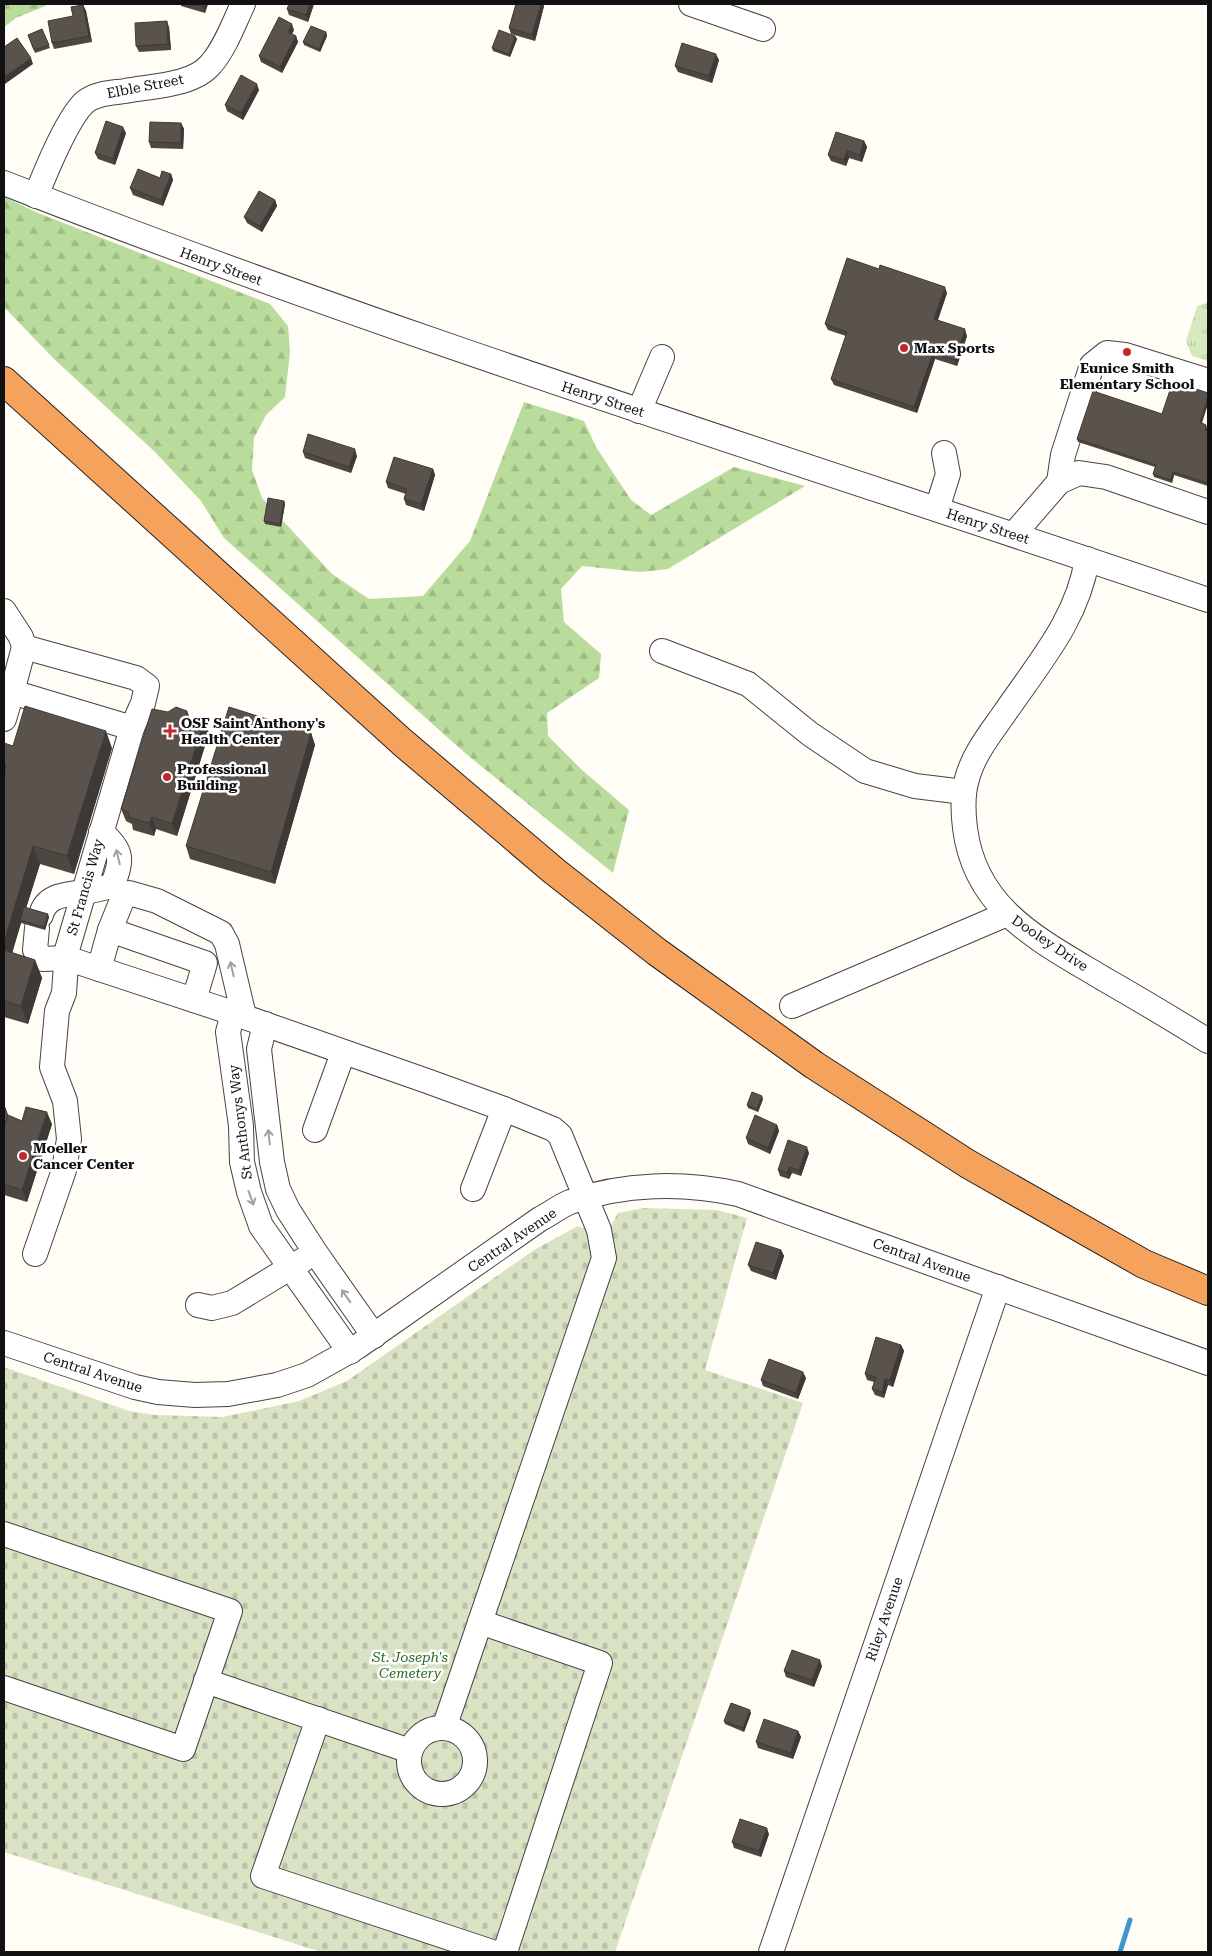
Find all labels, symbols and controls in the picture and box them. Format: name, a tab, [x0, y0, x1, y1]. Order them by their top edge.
street label: Elble Street	[105, 71, 185, 101]
street label: Henry Street	[178, 244, 264, 288]
place label: Max Sports	[914, 340, 995, 356]
marker: Max Sports	[898, 342, 910, 354]
marker: Eunice Smith Elementary School	[1121, 346, 1133, 358]
place label: Eunice Smith Elementary School	[1060, 360, 1195, 392]
street label: Henry Street	[560, 378, 646, 420]
street label: Henry Street	[945, 505, 1031, 547]
place label: OSF Saint Anthony's Health Center	[181, 715, 325, 747]
marker: OSF Saint Anthony's Health Center	[163, 724, 177, 738]
place label: Professional Building	[177, 761, 267, 793]
marker: Professional Building	[161, 771, 173, 783]
street label: St Francis Way	[64, 836, 107, 937]
one-way arrow	[113, 849, 122, 865]
street label: Dooley Drive	[1009, 912, 1091, 975]
one-way arrow	[227, 961, 236, 977]
street label: St Anthonys Way	[225, 1063, 255, 1180]
one-way arrow	[264, 1129, 274, 1145]
place label: Moeller Cancer Center	[33, 1140, 135, 1172]
marker: Moeller Cancer Center	[17, 1150, 29, 1162]
one-way arrow	[247, 1190, 256, 1206]
street label: Central Avenue	[465, 1204, 560, 1276]
street label: Central Avenue	[871, 1235, 974, 1285]
one-way arrow	[341, 1289, 351, 1303]
street label: Central Avenue	[41, 1348, 145, 1396]
street label: Riley Avenue	[862, 1574, 906, 1663]
park label: St. Joseph's Cemetery	[371, 1649, 449, 1681]

